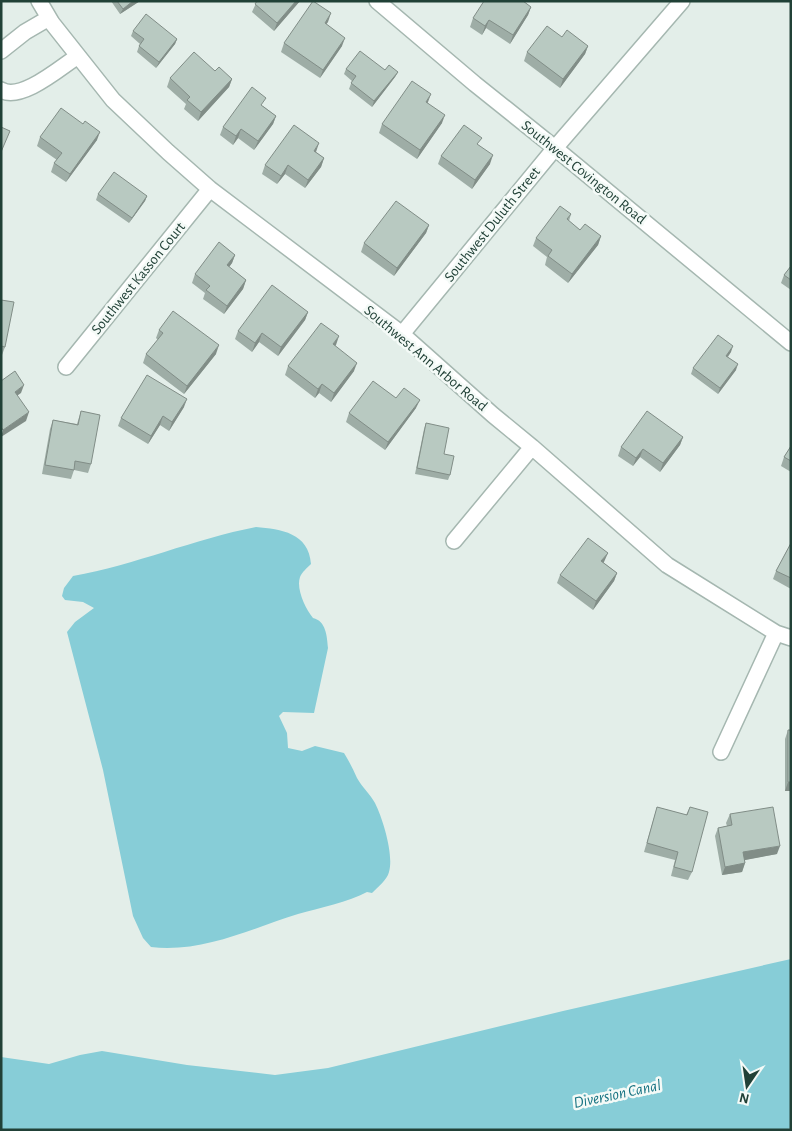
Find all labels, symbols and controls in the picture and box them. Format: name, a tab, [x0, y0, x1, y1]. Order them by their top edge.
street label: Southwest Covington Road	[519, 118, 649, 227]
street label: Southwest Duluth Street	[442, 164, 543, 285]
street label: Southwest Kasson Court	[89, 219, 188, 337]
street label: Southwest Ann Arbor Road	[361, 303, 490, 414]
north arrow	[722, 1061, 772, 1111]
water label: Diversion Canal	[572, 1077, 662, 1111]
text: N	[738, 1090, 751, 1106]

